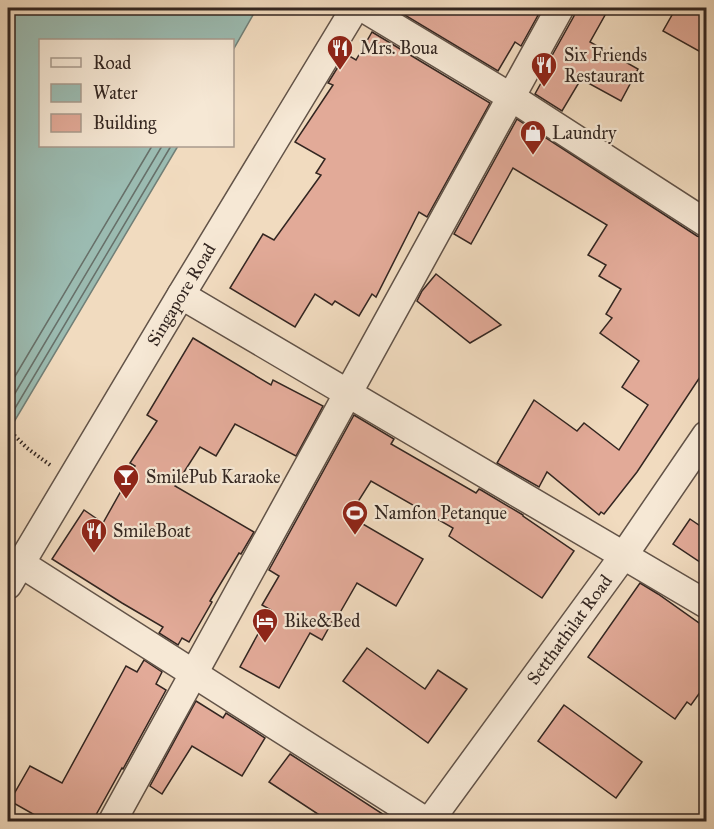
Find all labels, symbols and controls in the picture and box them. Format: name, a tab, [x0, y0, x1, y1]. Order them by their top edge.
restaurant icon: Mrs. Boua	[325, 33, 355, 71]
place label: Mrs. Boua	[360, 37, 438, 59]
legend	[39, 39, 234, 147]
place label: Six Friends Restaurant	[564, 44, 647, 87]
restaurant icon: Six Friends Restaurant	[529, 50, 559, 88]
text: Road	[93, 52, 131, 74]
text: Water	[93, 82, 138, 104]
text: Building	[93, 112, 157, 135]
shop icon: Laundry	[518, 118, 548, 156]
place label: Laundry	[552, 122, 617, 144]
street label: Singapore Road	[142, 240, 221, 350]
bar icon: SmilePub Karaoke	[111, 462, 141, 500]
place label: SmilePub Karaoke	[146, 466, 281, 488]
sports icon: Namfon Petanque	[340, 498, 370, 536]
place label: Namfon Petanque	[374, 502, 507, 525]
restaurant icon: SmileBoat	[79, 516, 109, 554]
place label: SmileBoat	[113, 520, 191, 542]
street label: Setthathilat Road	[522, 571, 617, 689]
hotel icon: Bike&Bed	[250, 606, 280, 644]
place label: Bike&Bed	[284, 610, 360, 632]

